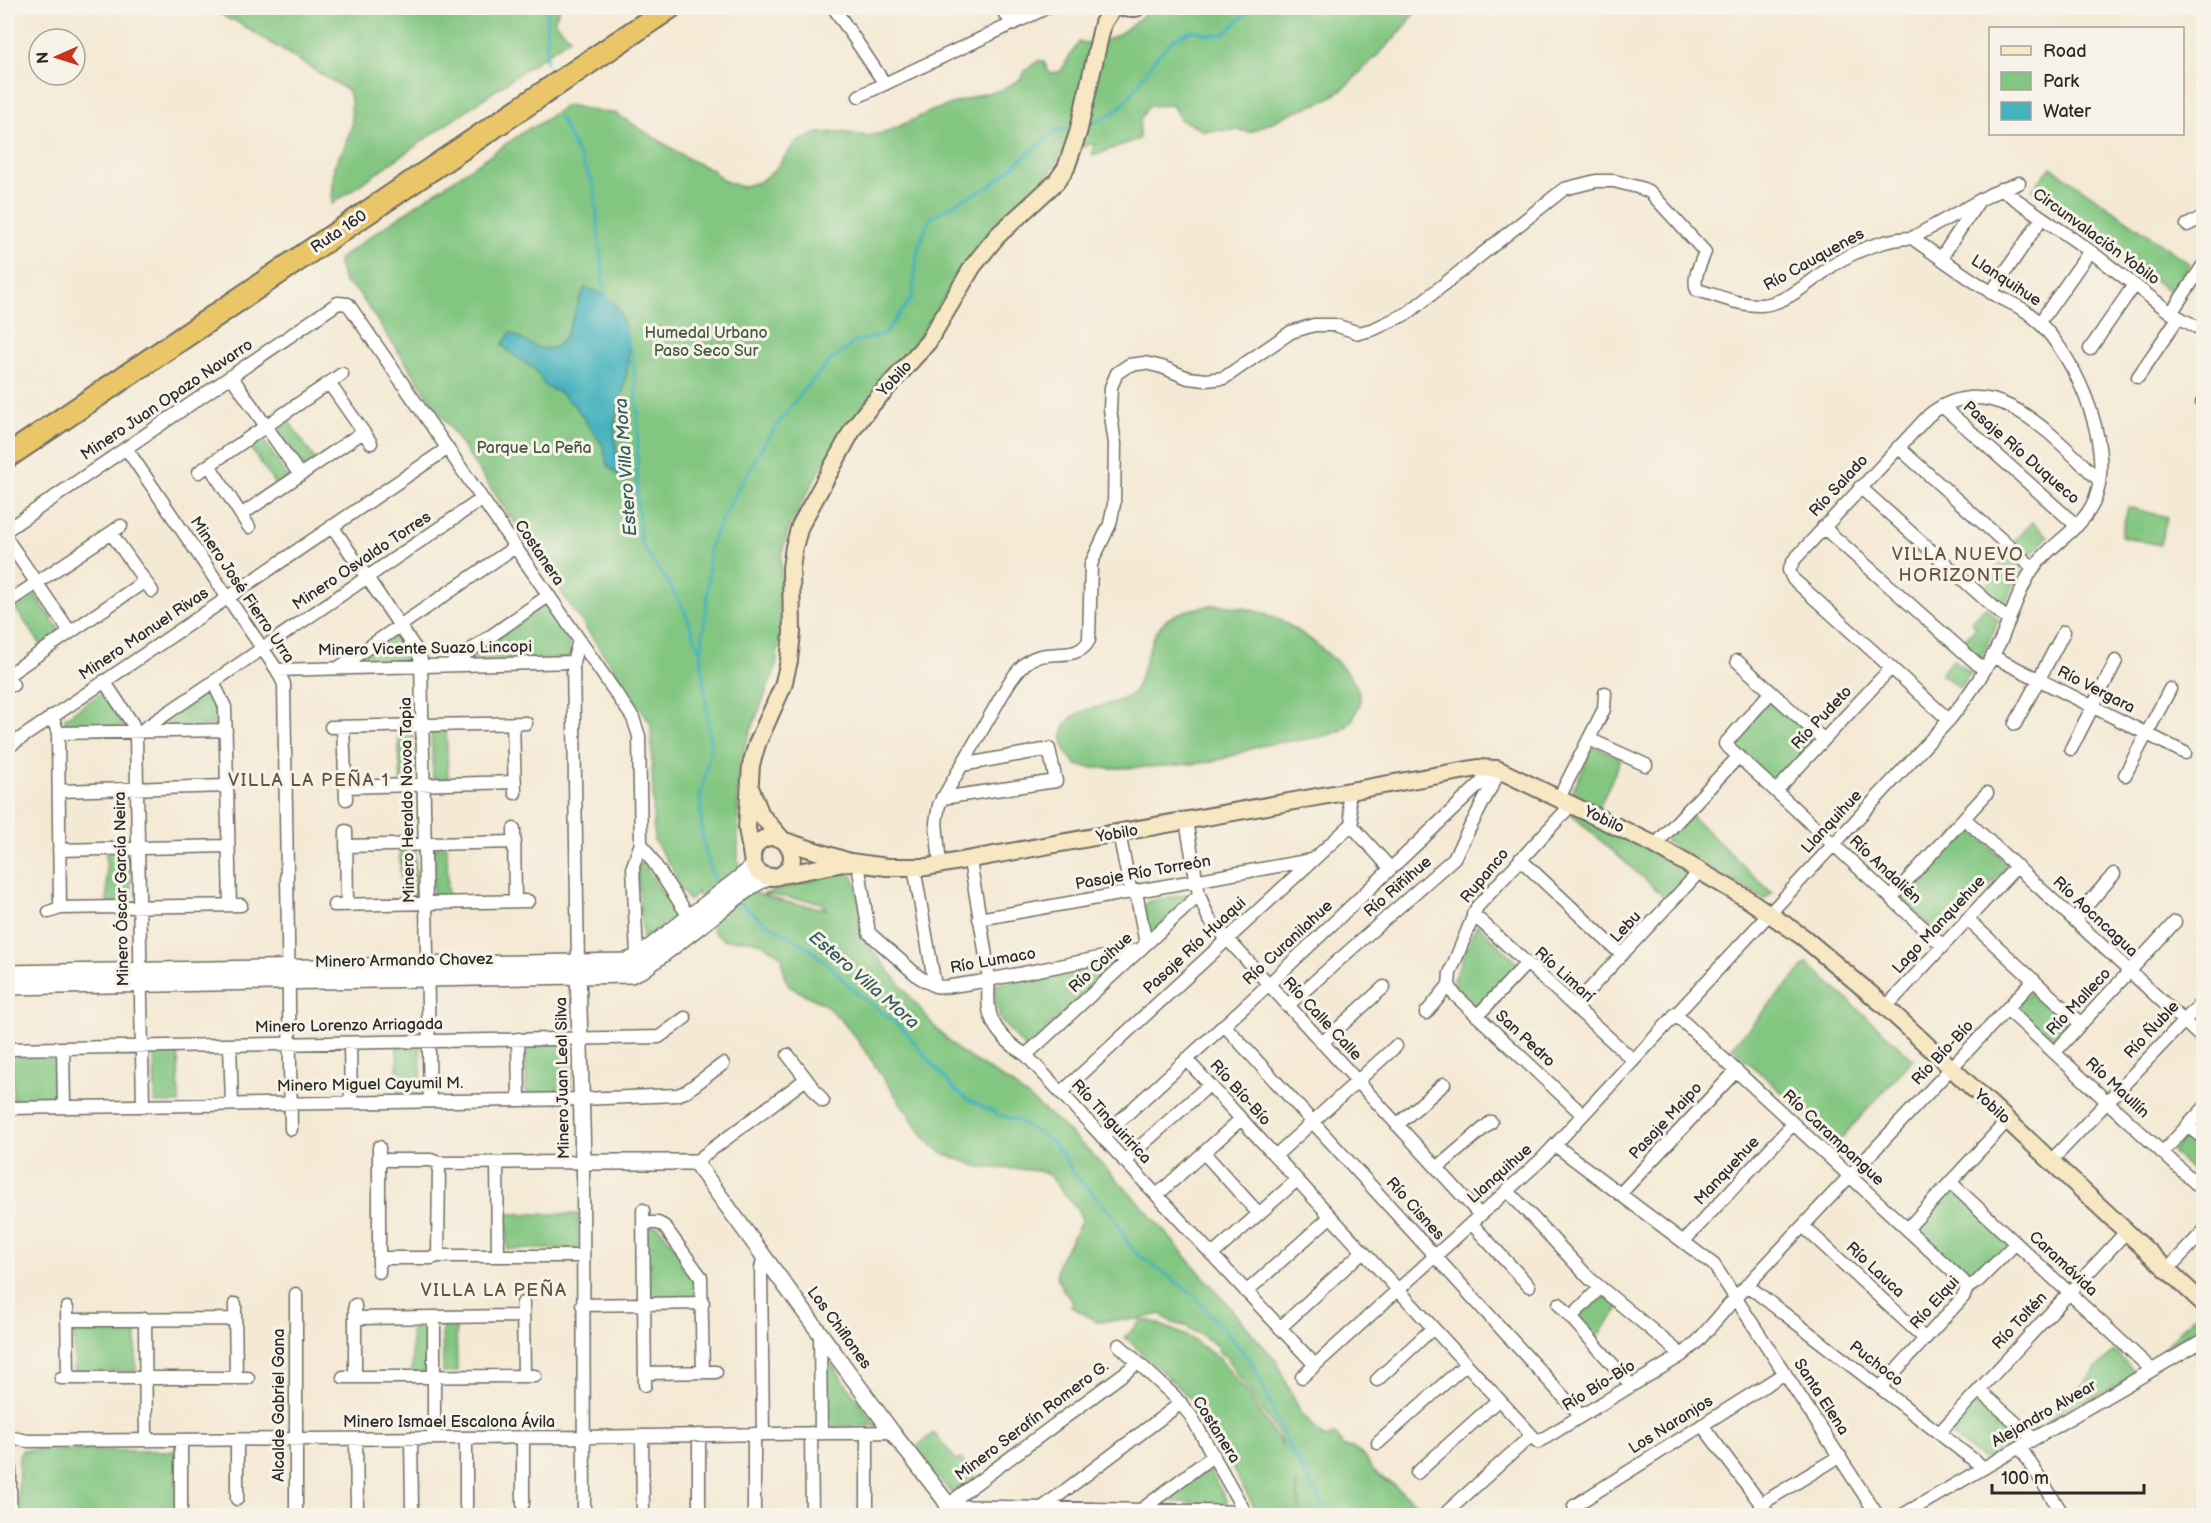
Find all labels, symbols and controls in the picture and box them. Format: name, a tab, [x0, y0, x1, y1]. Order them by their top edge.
north arrow	[27, 27, 87, 87]
legend	[1989, 27, 2184, 135]
text: Road	[2043, 41, 2087, 62]
text: N	[34, 51, 53, 64]
text: Park	[2043, 71, 2079, 92]
text: Water	[2043, 101, 2091, 122]
street label: Circunvalación Yobilo	[2029, 185, 2163, 289]
street label: Ruta 160	[307, 206, 371, 258]
street label: Río Cauquenes	[1760, 224, 1868, 295]
street label: Llanquihue	[1967, 251, 2045, 311]
park label: Humedal Urbano Paso Seco Sur	[644, 324, 768, 361]
street label: Minero Juan Opazo Navarro	[78, 335, 256, 465]
street label: Yobilo	[873, 357, 916, 402]
water label: Estero Villa Mora	[611, 397, 641, 537]
street label: Pasaje Río Duqueco	[1959, 397, 2083, 509]
park label: Parque La Peña	[476, 439, 592, 458]
street label: Río Salado	[1806, 451, 1872, 521]
street label: Minero Osvaldo Torres	[289, 508, 435, 614]
street label: Minero José Fierro Urra	[186, 513, 298, 667]
street label: Costanera	[510, 517, 568, 589]
district label: VILLA NUEVO HORIZONTE	[1892, 544, 2024, 586]
street label: Minero Manuel Rivas	[76, 584, 212, 684]
street label: Minero Vicente Suazo Lincopi	[318, 638, 532, 660]
street label: Río Vergara	[2054, 662, 2138, 718]
street label: Río Pudeto	[1788, 682, 1856, 754]
street label: Minero Heraldo Novoa Tapia	[397, 697, 419, 903]
district label: VILLA LA PEÑA 1	[228, 769, 390, 791]
street label: Llanquihue	[1798, 786, 1867, 858]
street label: Minero Óscar García Neira	[109, 791, 133, 987]
street label: Yobilo	[1580, 802, 1627, 838]
street label: Yobilo	[1093, 821, 1140, 847]
street label: Río Andalién	[1845, 832, 1925, 908]
street label: Rupanco	[1457, 845, 1513, 907]
street label: Pasaje Río Torreón	[1074, 852, 1212, 894]
street label: Río Riñihue	[1360, 852, 1436, 922]
street label: Lago Manquehue	[1889, 872, 1990, 978]
street label: Río Aocncagua	[2049, 873, 2141, 961]
street label: Pasaje Río Huaqui	[1140, 894, 1250, 998]
street label: Río Curanilahue	[1239, 896, 1337, 989]
street label: Lebu	[1607, 907, 1645, 947]
water label: Estero Villa Mora	[805, 927, 923, 1033]
street label: Río Coihue	[1065, 928, 1137, 997]
street label: Río Limarí	[1530, 943, 1598, 1007]
street label: Río Lumaco	[949, 944, 1037, 978]
street label: Minero Armando Chavez	[315, 950, 494, 972]
street label: Río Malleco	[2043, 964, 2115, 1040]
street label: Río Calle Calle	[1279, 973, 1366, 1065]
street label: Río Ñuble	[2120, 996, 2184, 1063]
street label: Minero Juan Leal Silva	[552, 997, 574, 1159]
street label: San Pedro	[1491, 1007, 1559, 1071]
street label: Minero Lorenzo Arriagada	[255, 1015, 443, 1037]
street label: Río Bío-Bío	[1908, 1016, 1978, 1090]
street label: Río Maullín	[2081, 1054, 2153, 1122]
street label: Río Bío-Bío	[1205, 1056, 1275, 1130]
street label: Minero Miguel Cayumil M.	[277, 1074, 463, 1096]
street label: Río Tinguiririca	[1067, 1076, 1155, 1168]
street label: Pasaje Maipo	[1626, 1079, 1706, 1163]
street label: Yobilo	[1969, 1085, 2014, 1128]
street label: Río Carampangue	[1778, 1086, 1888, 1190]
street label: Manquehue	[1690, 1132, 1764, 1209]
street label: Llanquihue	[1464, 1140, 1536, 1208]
street label: Río Cisnes	[1382, 1174, 1448, 1244]
street label: Caramávida	[2025, 1227, 2101, 1301]
street label: Río Lauca	[1842, 1238, 1908, 1302]
street label: Río Elqui	[1906, 1273, 1964, 1333]
district label: VILLA LA PEÑA	[421, 1279, 567, 1301]
street label: Los Chiflones	[803, 1283, 875, 1373]
street label: Río Toltén	[1989, 1288, 2051, 1354]
street label: Alcalde Gabriel Gana	[270, 1328, 289, 1482]
street label: Puchoco	[1845, 1337, 1907, 1391]
street label: Santa Elena	[1789, 1355, 1853, 1439]
street label: Río Bío-Bío	[1559, 1356, 1639, 1416]
street label: Minero Serafín Romero G.	[951, 1357, 1113, 1485]
street label: Alejandro Alvear	[1988, 1376, 2100, 1452]
street label: Los Naranjos	[1625, 1392, 1717, 1458]
street label: Costanera	[1188, 1393, 1244, 1467]
street label: Minero Ismael Escalona Ávila	[343, 1411, 555, 1432]
scale bar	[1992, 1457, 2144, 1495]
text: 100 m	[2001, 1468, 2049, 1489]

